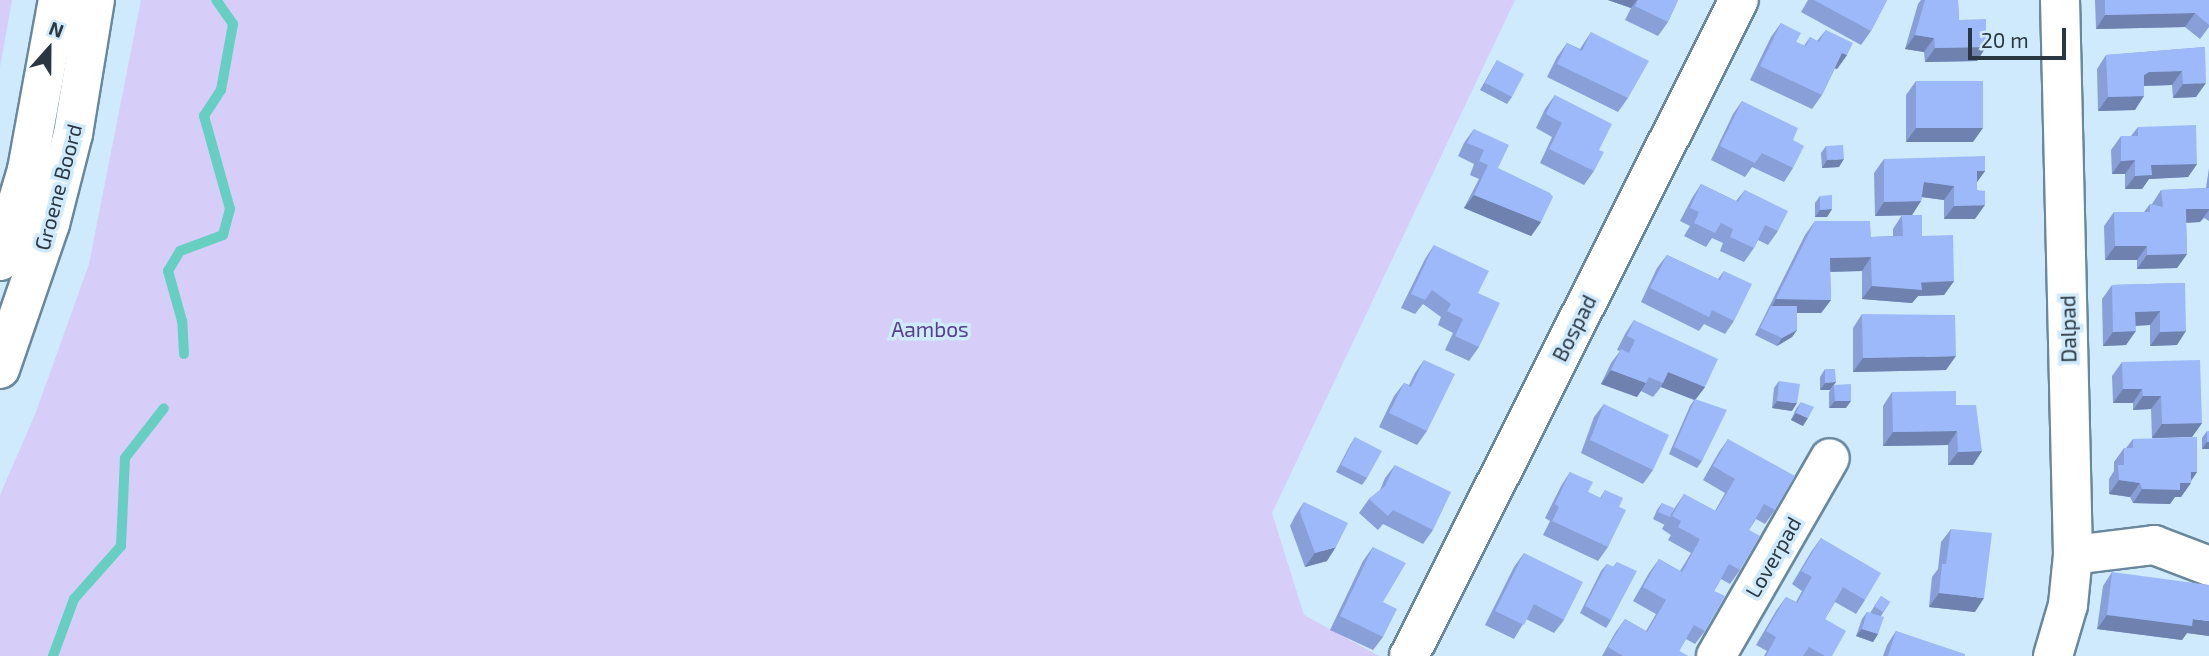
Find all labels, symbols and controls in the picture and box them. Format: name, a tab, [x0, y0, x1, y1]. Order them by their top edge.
north arrow	[14, 14, 84, 84]
scale bar	[1971, 14, 2069, 58]
text: N	[46, 16, 67, 42]
text: 20 m	[1981, 27, 2029, 52]
street label: Groene Boord	[29, 121, 87, 253]
street label: Bospad	[1547, 290, 1601, 366]
street label: Dalpad	[2055, 295, 2081, 363]
park label: Aambos	[891, 316, 969, 342]
street label: Loverpad	[1740, 512, 1806, 602]

